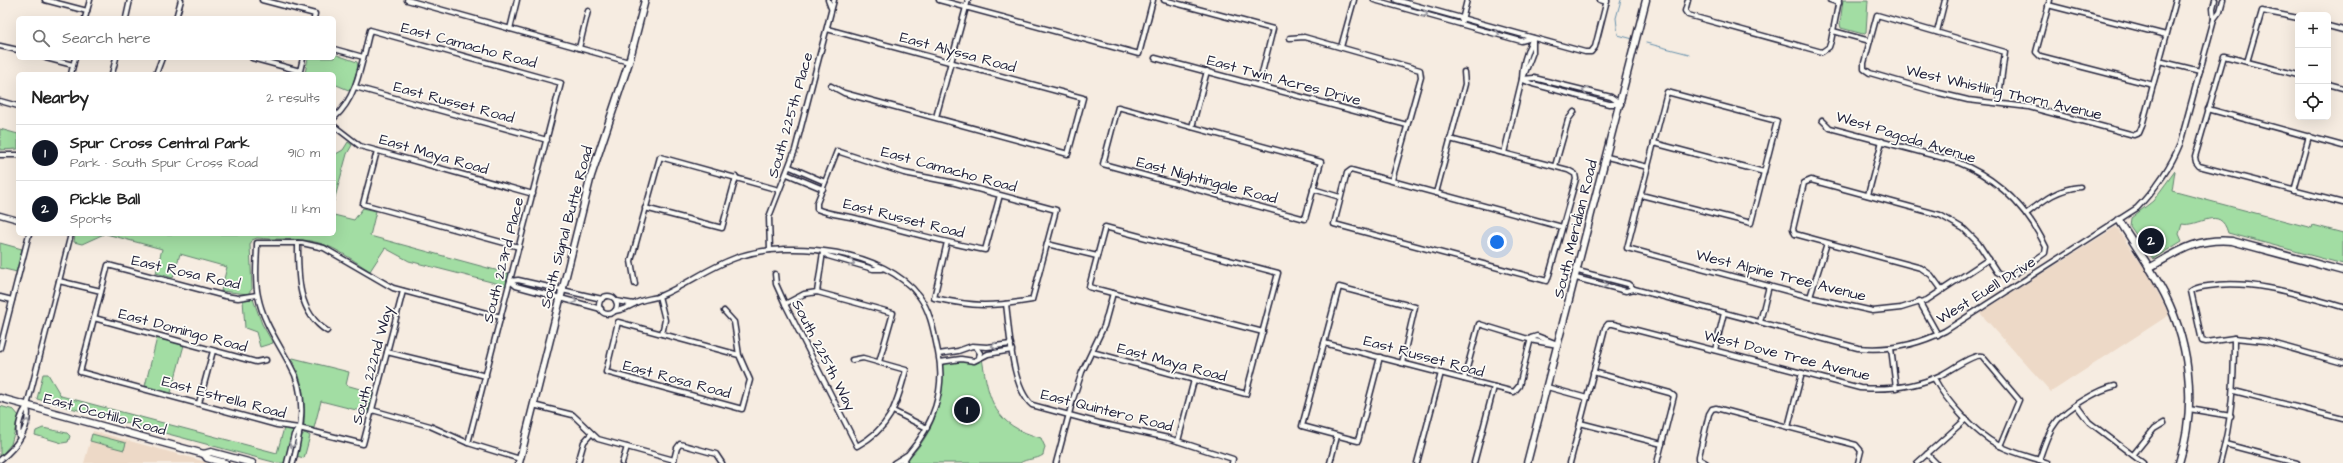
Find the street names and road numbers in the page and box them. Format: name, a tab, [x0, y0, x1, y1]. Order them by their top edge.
street label: East Camacho Road	[399, 17, 539, 74]
street label: East Alyssa Road	[897, 27, 1019, 79]
street label: South 225th Place	[763, 50, 818, 180]
street label: East Twin Acres Drive	[1205, 50, 1363, 111]
street label: West Whistling Thorn Avenue	[1903, 60, 2104, 126]
street label: East Russet Road	[391, 76, 517, 129]
street label: West Pagoda Avenue	[1833, 106, 1978, 170]
street label: East Maya Road	[377, 129, 491, 181]
street label: East Camacho Road	[879, 141, 1019, 198]
street label: South Signal Butte Road	[535, 143, 599, 311]
street label: East Nightingale Road	[1134, 152, 1280, 210]
street label: South Meridian Road	[1548, 157, 1603, 300]
street label: East Russet Road	[841, 193, 967, 244]
street label: South 223rd Place	[478, 195, 529, 325]
street label: West Alpine Tree Avenue	[1694, 244, 1868, 307]
street label: East Rosa Road	[130, 250, 243, 295]
street label: West Euell Drive	[1933, 251, 2040, 329]
street label: South 225th Way	[786, 296, 861, 415]
street label: East Domingo Road	[116, 303, 250, 359]
street label: South 222nd Way	[347, 303, 399, 427]
street label: West Dove Tree Avenue	[1702, 325, 1872, 386]
street label: East Russet Road	[1361, 330, 1487, 383]
street label: East Maya Road	[1115, 338, 1229, 388]
street label: East Rosa Road	[621, 355, 733, 404]
street label: East Estrella Road	[159, 371, 289, 424]
street label: East Quintero Road	[1039, 384, 1175, 437]
street label: East Ocotillo Road	[41, 388, 169, 441]

